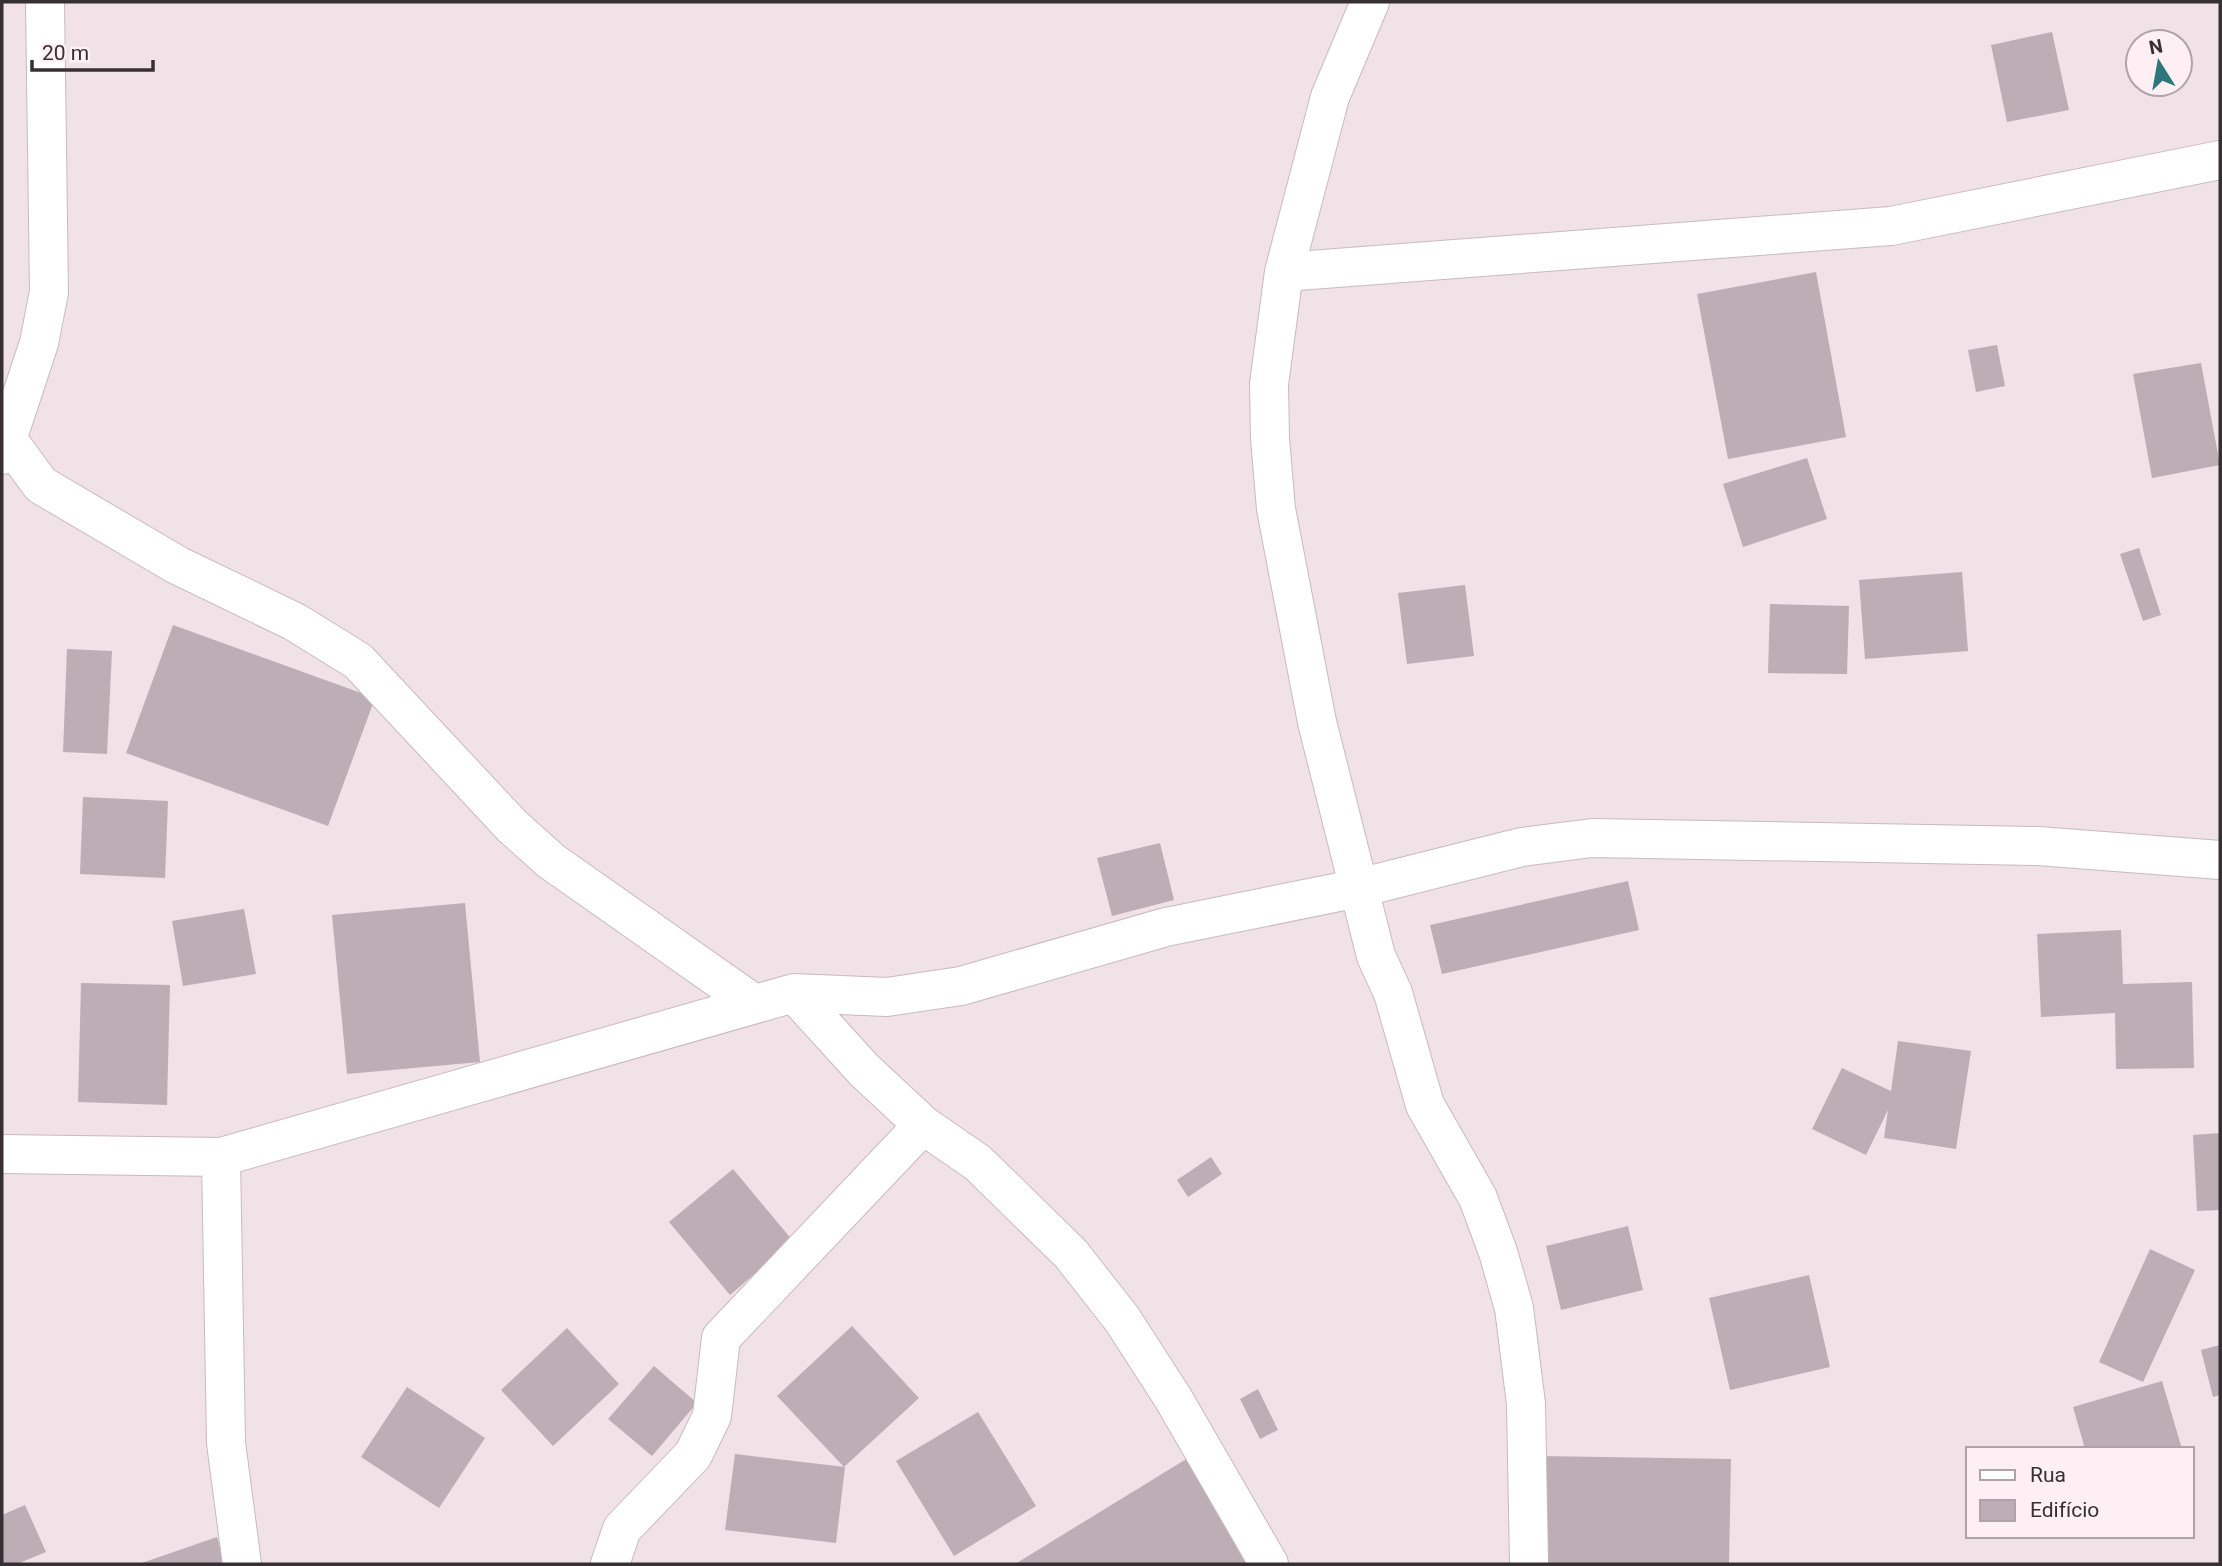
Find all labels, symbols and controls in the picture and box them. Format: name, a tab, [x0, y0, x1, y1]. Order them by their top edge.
scale bar	[32, 28, 152, 72]
north arrow	[2124, 28, 2194, 98]
text: N	[2147, 34, 2165, 59]
text: 20 m	[42, 41, 89, 65]
legend	[1966, 1447, 2194, 1538]
text: Rua	[2030, 1463, 2066, 1487]
text: Edifício	[2030, 1498, 2099, 1522]

